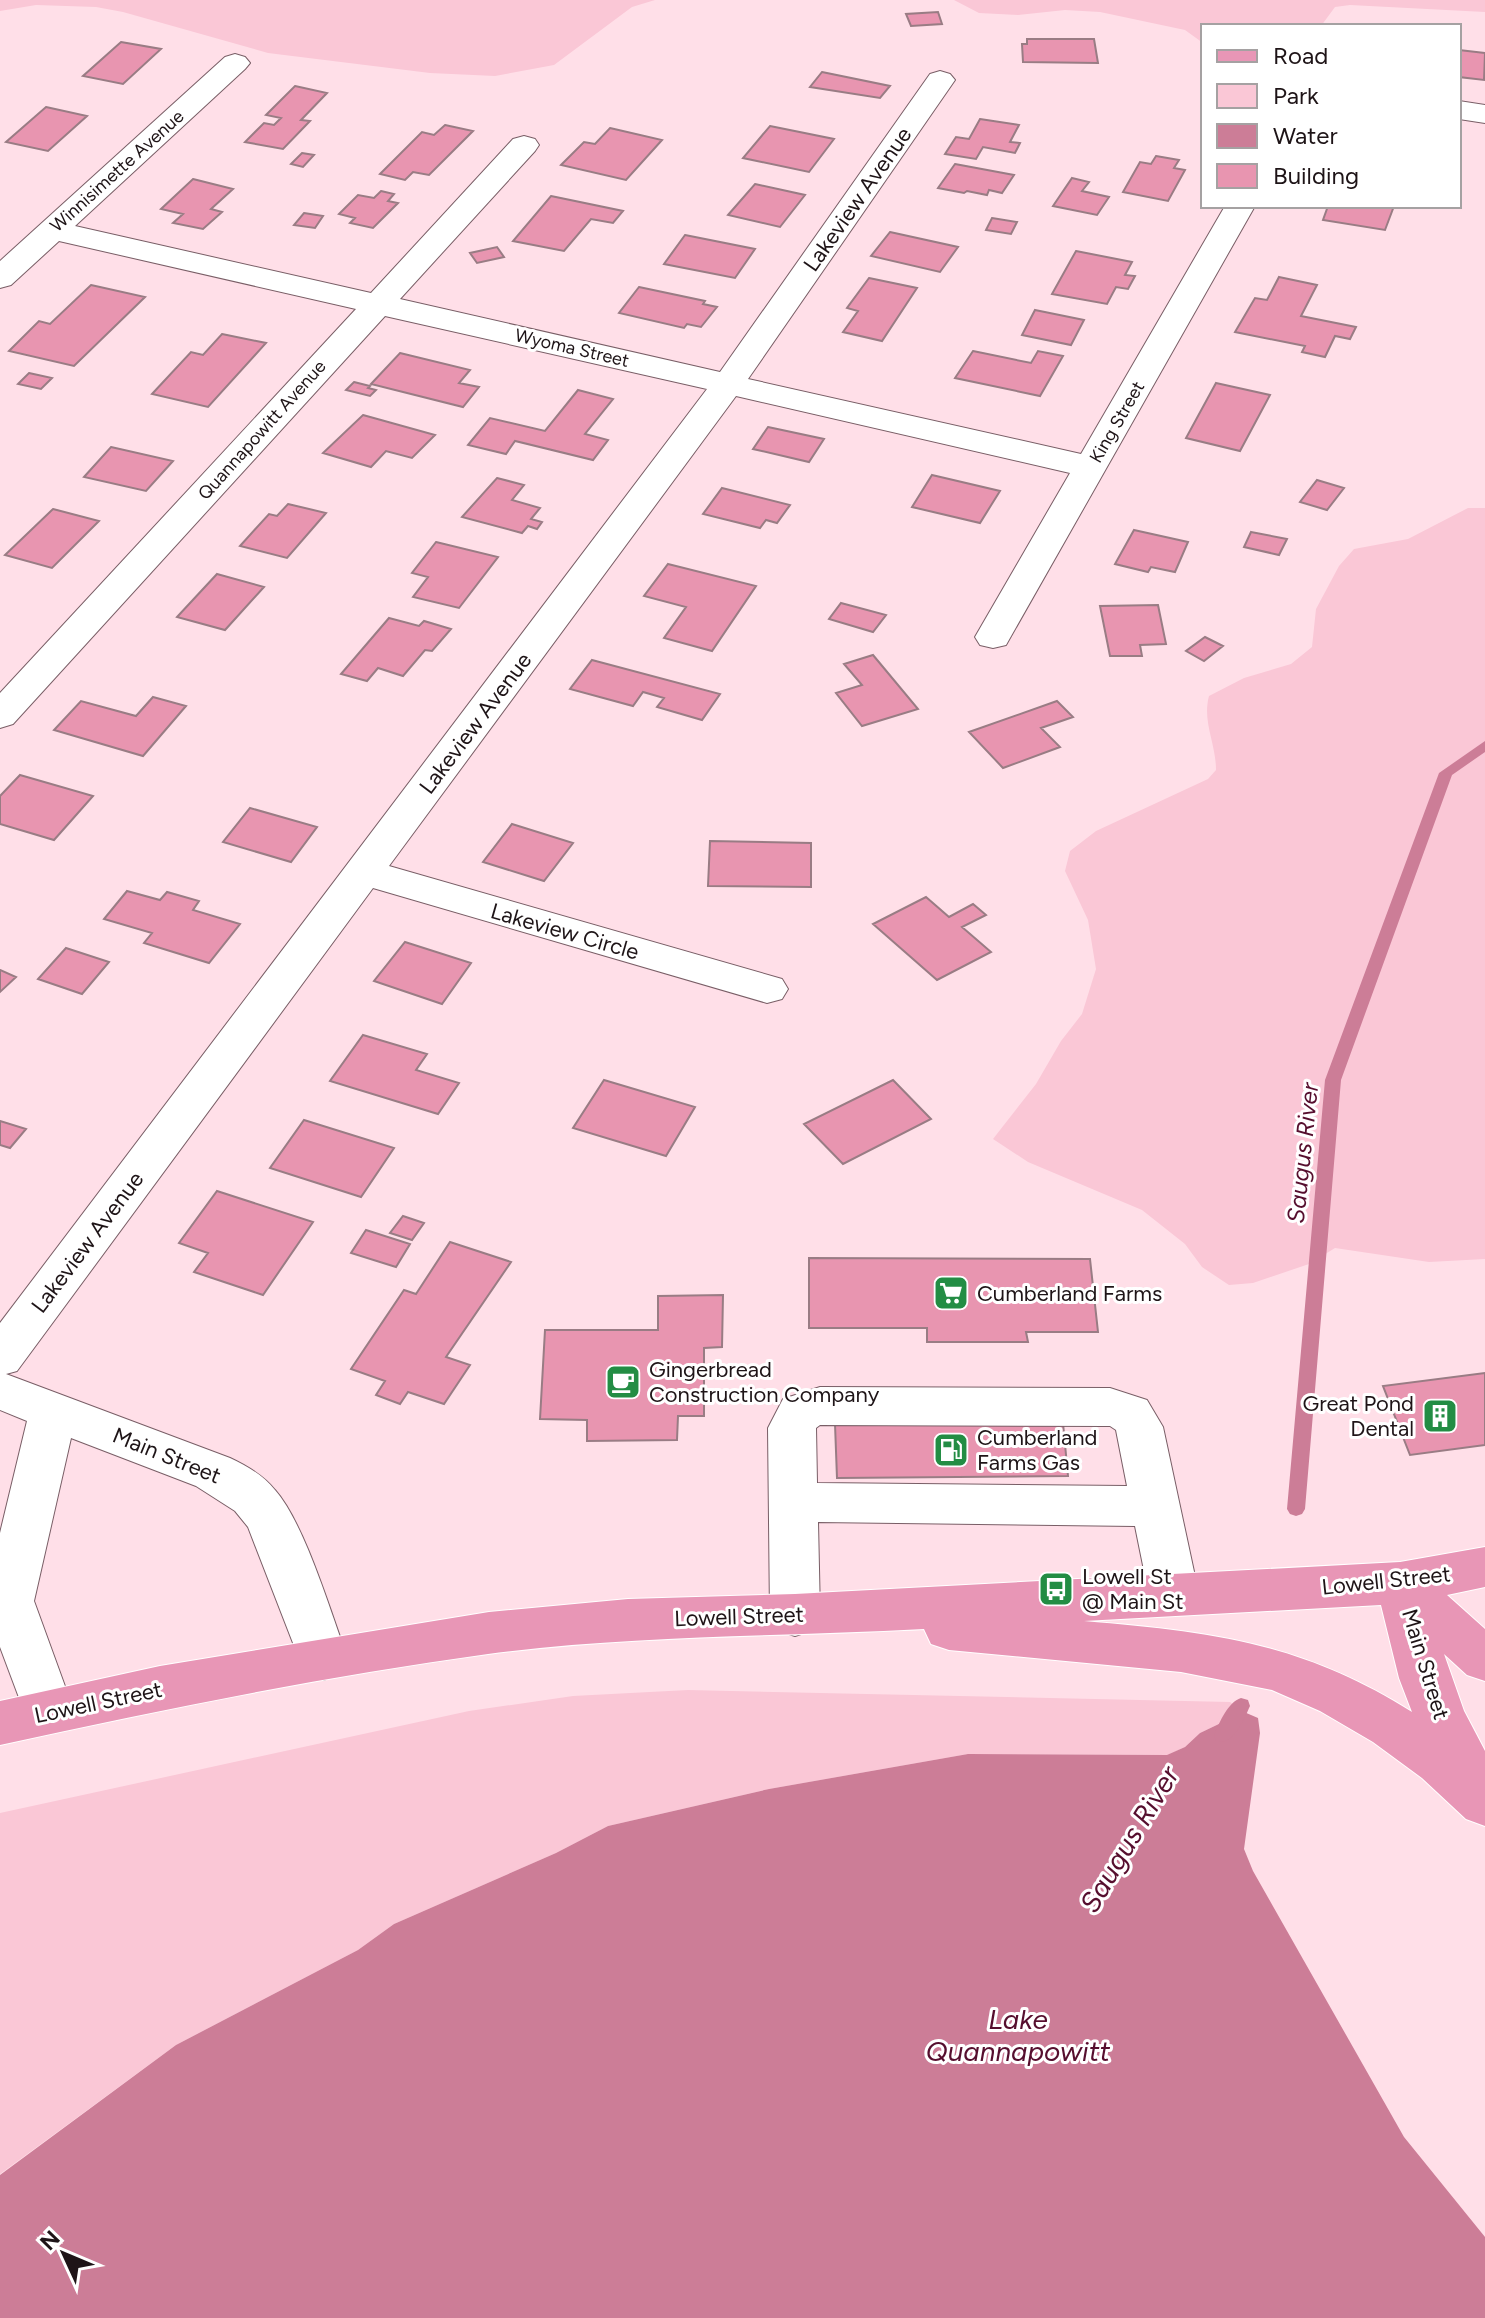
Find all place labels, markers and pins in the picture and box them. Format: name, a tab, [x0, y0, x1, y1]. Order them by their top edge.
supermarket icon: Cumberland Farms	[932, 1274, 970, 1312]
place label: Cumberland Farms	[977, 1280, 1162, 1307]
place label: Gingerbread Construction Company	[649, 1356, 880, 1408]
cafe icon: Gingerbread Construction Company	[604, 1363, 642, 1401]
place label: Great Pond Dental	[1302, 1390, 1414, 1442]
building icon: Great Pond Dental	[1421, 1397, 1459, 1435]
place label: Cumberland Farms Gas	[977, 1424, 1097, 1476]
fuel station icon: Cumberland Farms Gas	[932, 1431, 970, 1469]
place label: Lowell St @ Main St	[1082, 1563, 1184, 1615]
bus stop icon: Lowell St @ Main St	[1037, 1570, 1075, 1608]

